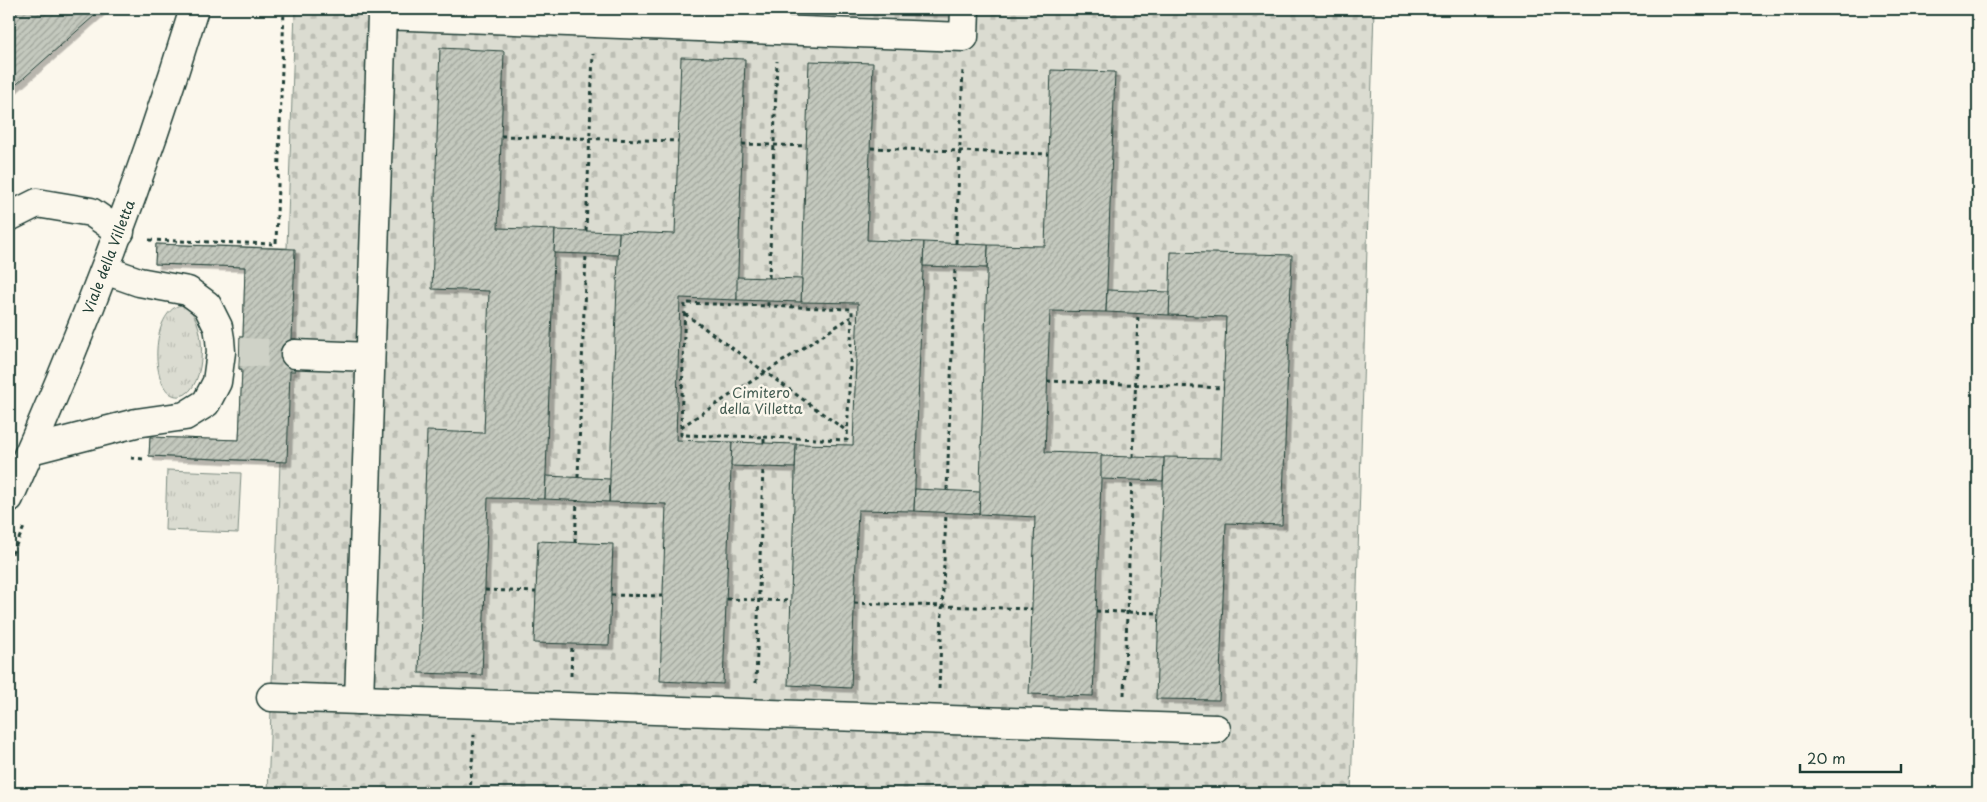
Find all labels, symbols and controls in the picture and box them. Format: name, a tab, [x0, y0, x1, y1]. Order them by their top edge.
street label: Viale della Villetta	[77, 197, 140, 317]
park label: Cimitero della Villetta	[719, 382, 803, 419]
scale bar	[1800, 742, 1901, 774]
text: 20 m	[1807, 746, 1846, 769]

